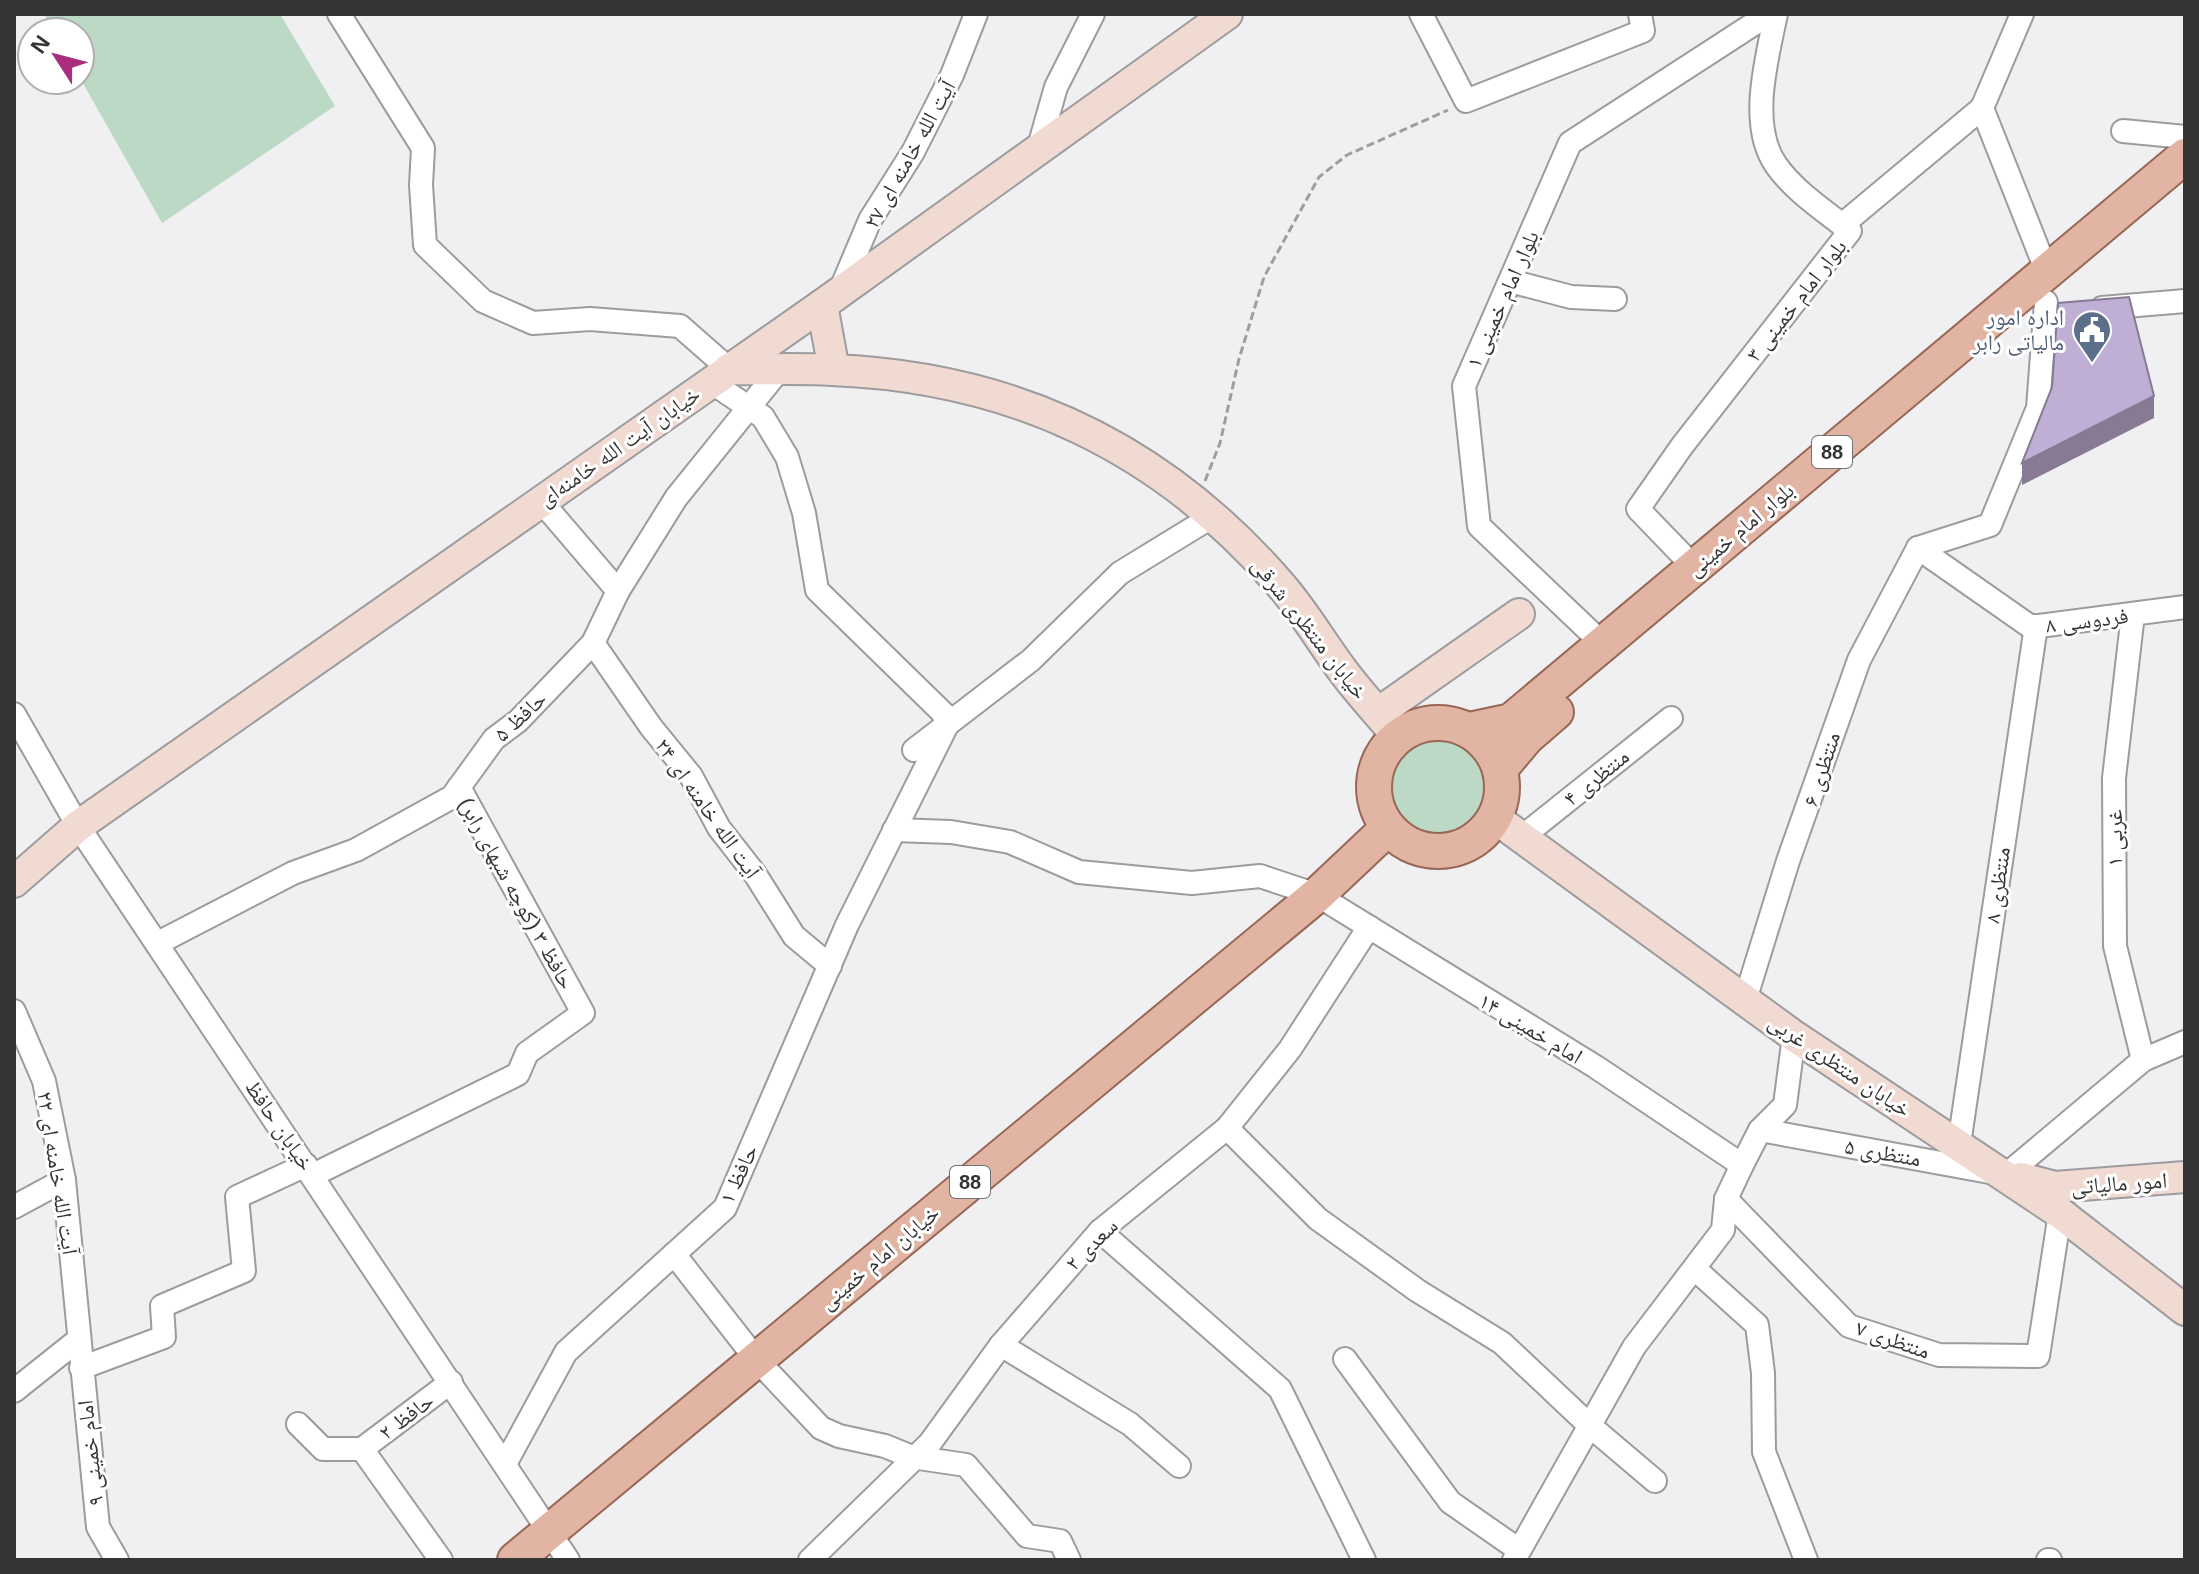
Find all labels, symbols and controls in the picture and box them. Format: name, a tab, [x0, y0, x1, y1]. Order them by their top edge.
north arrow	[16, 16, 96, 96]
text: N	[25, 31, 55, 58]
street label: آیت الله خامنه ای ۲۷	[859, 76, 961, 233]
street label: بلوار امام خمینی ۱	[1461, 227, 1546, 373]
street label: بلوار امام خمینی ۳	[1741, 234, 1853, 367]
place label: اداره امور مالیاتی رابر	[1972, 305, 2064, 356]
public building icon: اداره امور مالیاتی رابر	[2071, 309, 2113, 364]
street label: خیابان آیت الله خامنه‌ای	[534, 381, 705, 512]
road number: 88	[1812, 436, 1852, 468]
street label: بلوار امام خمینی	[1682, 477, 1800, 583]
street label: خیابان منتظری شرقی	[1246, 553, 1373, 705]
street label: فردوسی ۸	[2044, 603, 2130, 639]
street label: حافظ ۵	[489, 686, 551, 747]
street label: منتظری ۶	[1798, 729, 1846, 810]
street label: آیت الله خامنه ای ۲۴	[649, 734, 765, 884]
street label: منتظری ۴	[1559, 744, 1635, 812]
street label: حافظ ۳ (کوچه شبهای رابر)	[453, 793, 580, 994]
street label: غربی ۱	[2102, 809, 2128, 867]
street label: منتظری ۸	[1980, 845, 2016, 925]
street label: امام خمینی ۱۴	[1474, 988, 1587, 1071]
street label: خیابان منتظری غربی	[1763, 1009, 1916, 1123]
street label: خیابان حافظ	[239, 1075, 319, 1176]
street label: آیت الله خامنه ای ۲۲	[31, 1090, 83, 1257]
street label: منتظری ۵	[1843, 1134, 1923, 1172]
street label: حافظ ۱	[714, 1141, 763, 1208]
road number: 88	[950, 1166, 990, 1198]
street label: امور مالیاتی	[2070, 1168, 2168, 1200]
street label: خیابان امام خمینی	[814, 1200, 945, 1316]
street label: سعدی ۲	[1060, 1213, 1123, 1276]
street label: منتظری ۷	[1852, 1315, 1933, 1365]
street label: حافظ ۲	[374, 1388, 439, 1445]
street label: امام خمینی ۹	[73, 1399, 110, 1507]

